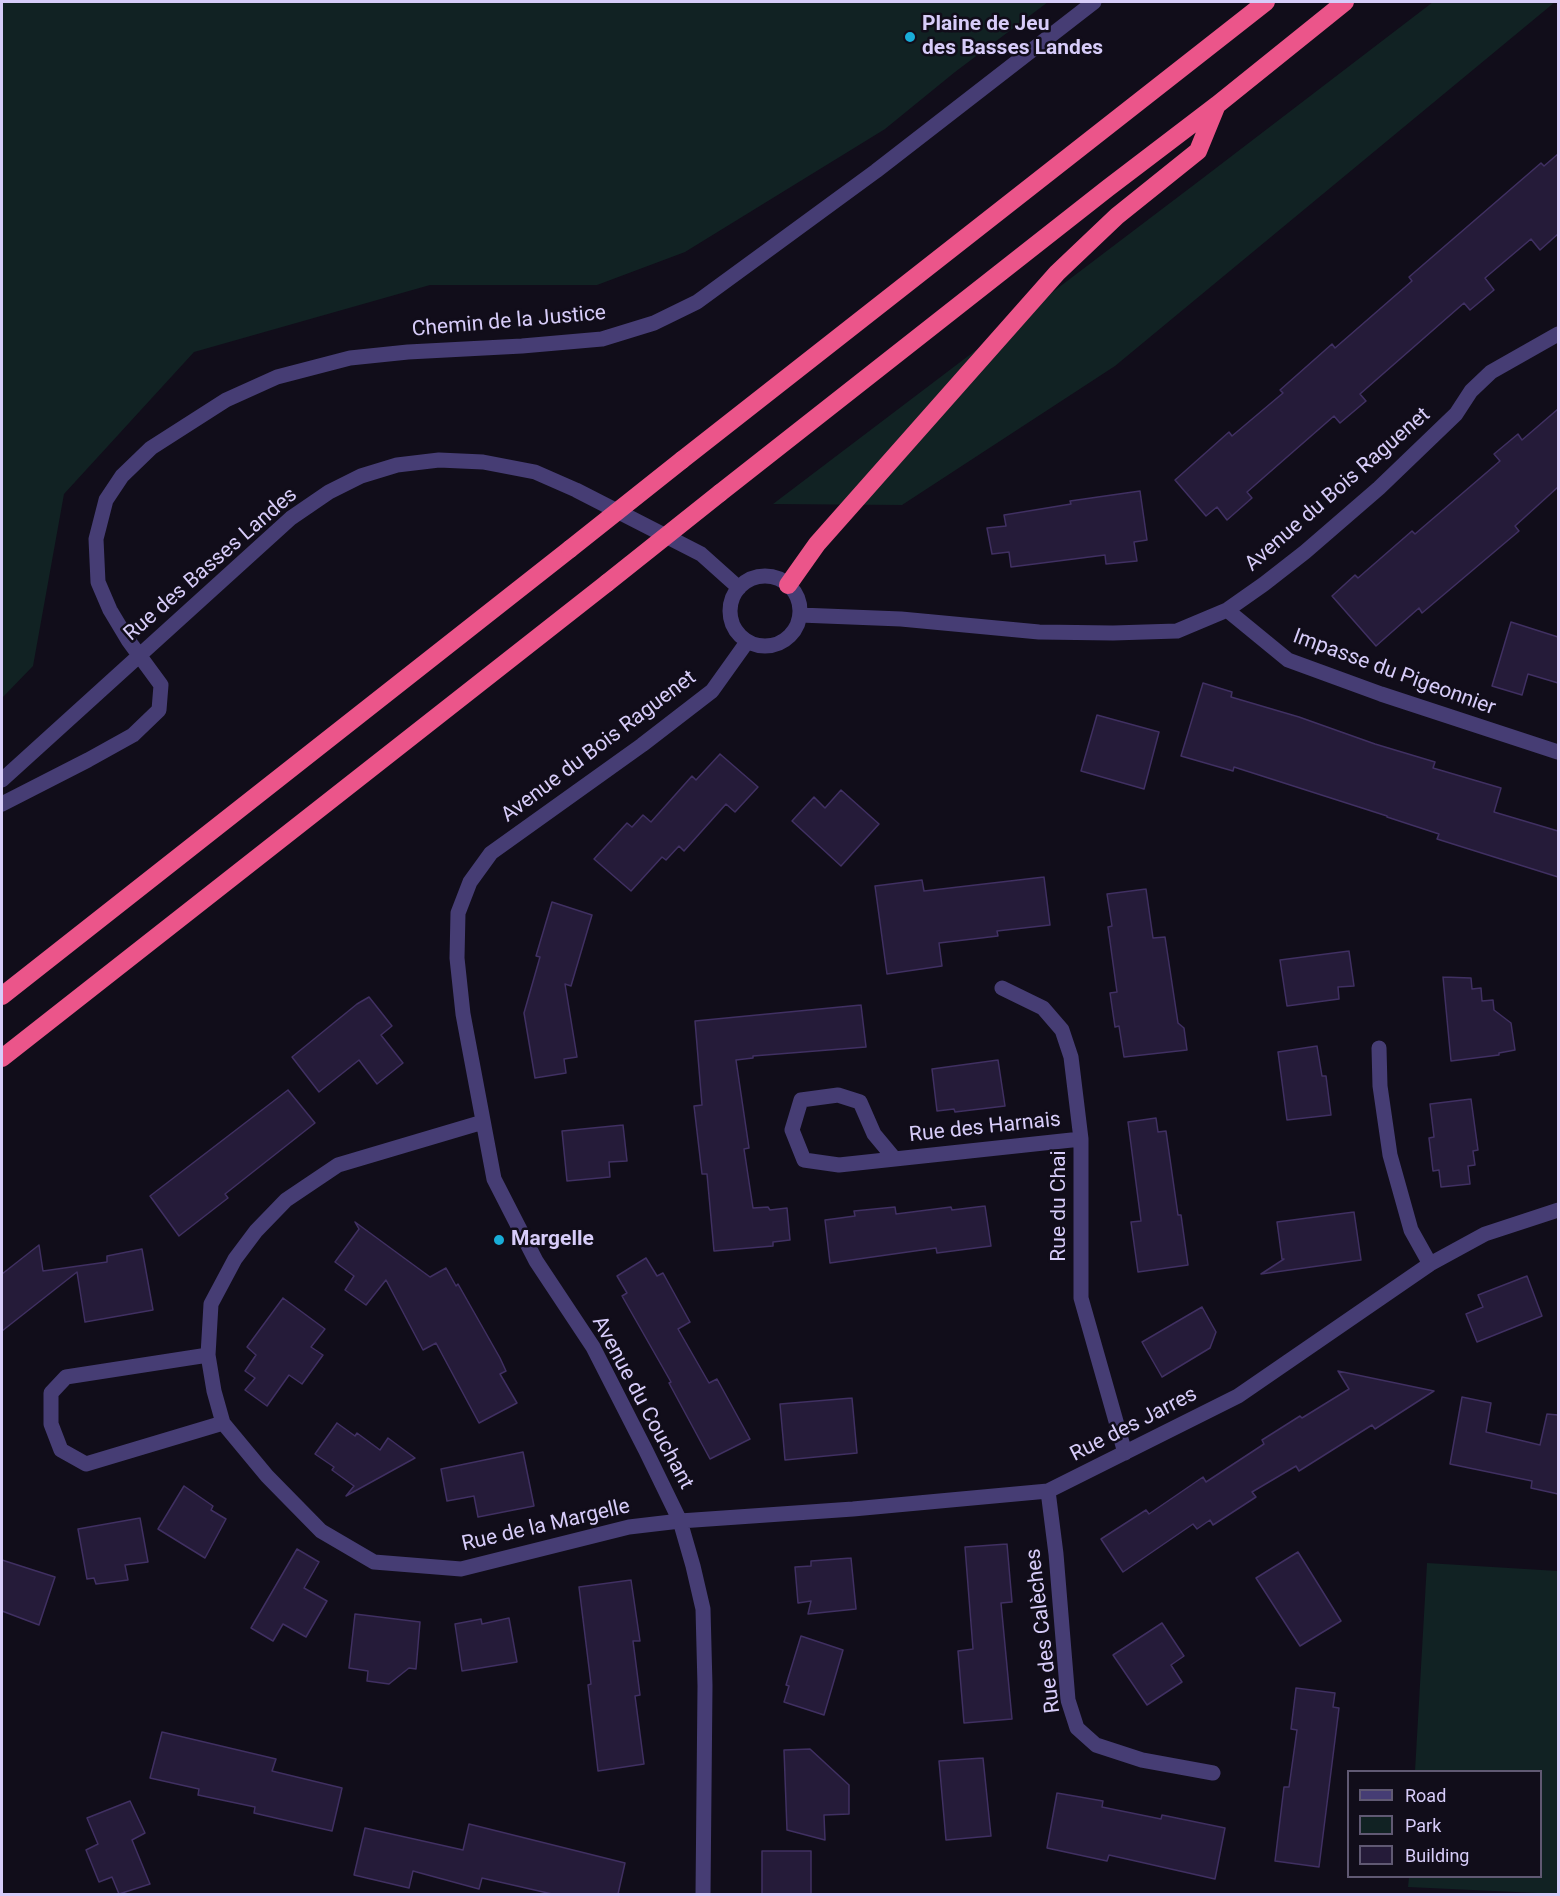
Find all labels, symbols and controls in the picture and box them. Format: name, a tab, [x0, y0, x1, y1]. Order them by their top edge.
place label: Plaine de Jeu des Basses Landes	[922, 12, 1103, 62]
marker: Plaine de Jeu des Basses Landes	[903, 30, 917, 44]
street label: Chemin de la Justice	[411, 301, 607, 343]
street label: Avenue du Bois Raguenet	[1240, 403, 1436, 577]
street label: Rue des Basses Landes	[119, 483, 303, 647]
street label: Impasse du Pigeonnier	[1289, 625, 1499, 721]
street label: Avenue du Bois Raguenet	[497, 666, 701, 828]
street label: Rue des Harnais	[908, 1108, 1062, 1148]
street label: Rue du Chai	[1047, 1150, 1073, 1262]
place label: Margelle	[511, 1227, 594, 1253]
marker: Margelle	[492, 1233, 506, 1247]
street label: Avenue du Couchant	[586, 1312, 698, 1494]
street label: Rue des Jarres	[1066, 1382, 1202, 1468]
street label: Rue de la Margelle	[459, 1494, 633, 1558]
street label: Rue des Calèches	[1021, 1547, 1067, 1715]
legend	[1347, 1770, 1542, 1878]
text: Road	[1405, 1785, 1446, 1806]
text: Park	[1405, 1815, 1441, 1836]
text: Building	[1405, 1845, 1469, 1866]

